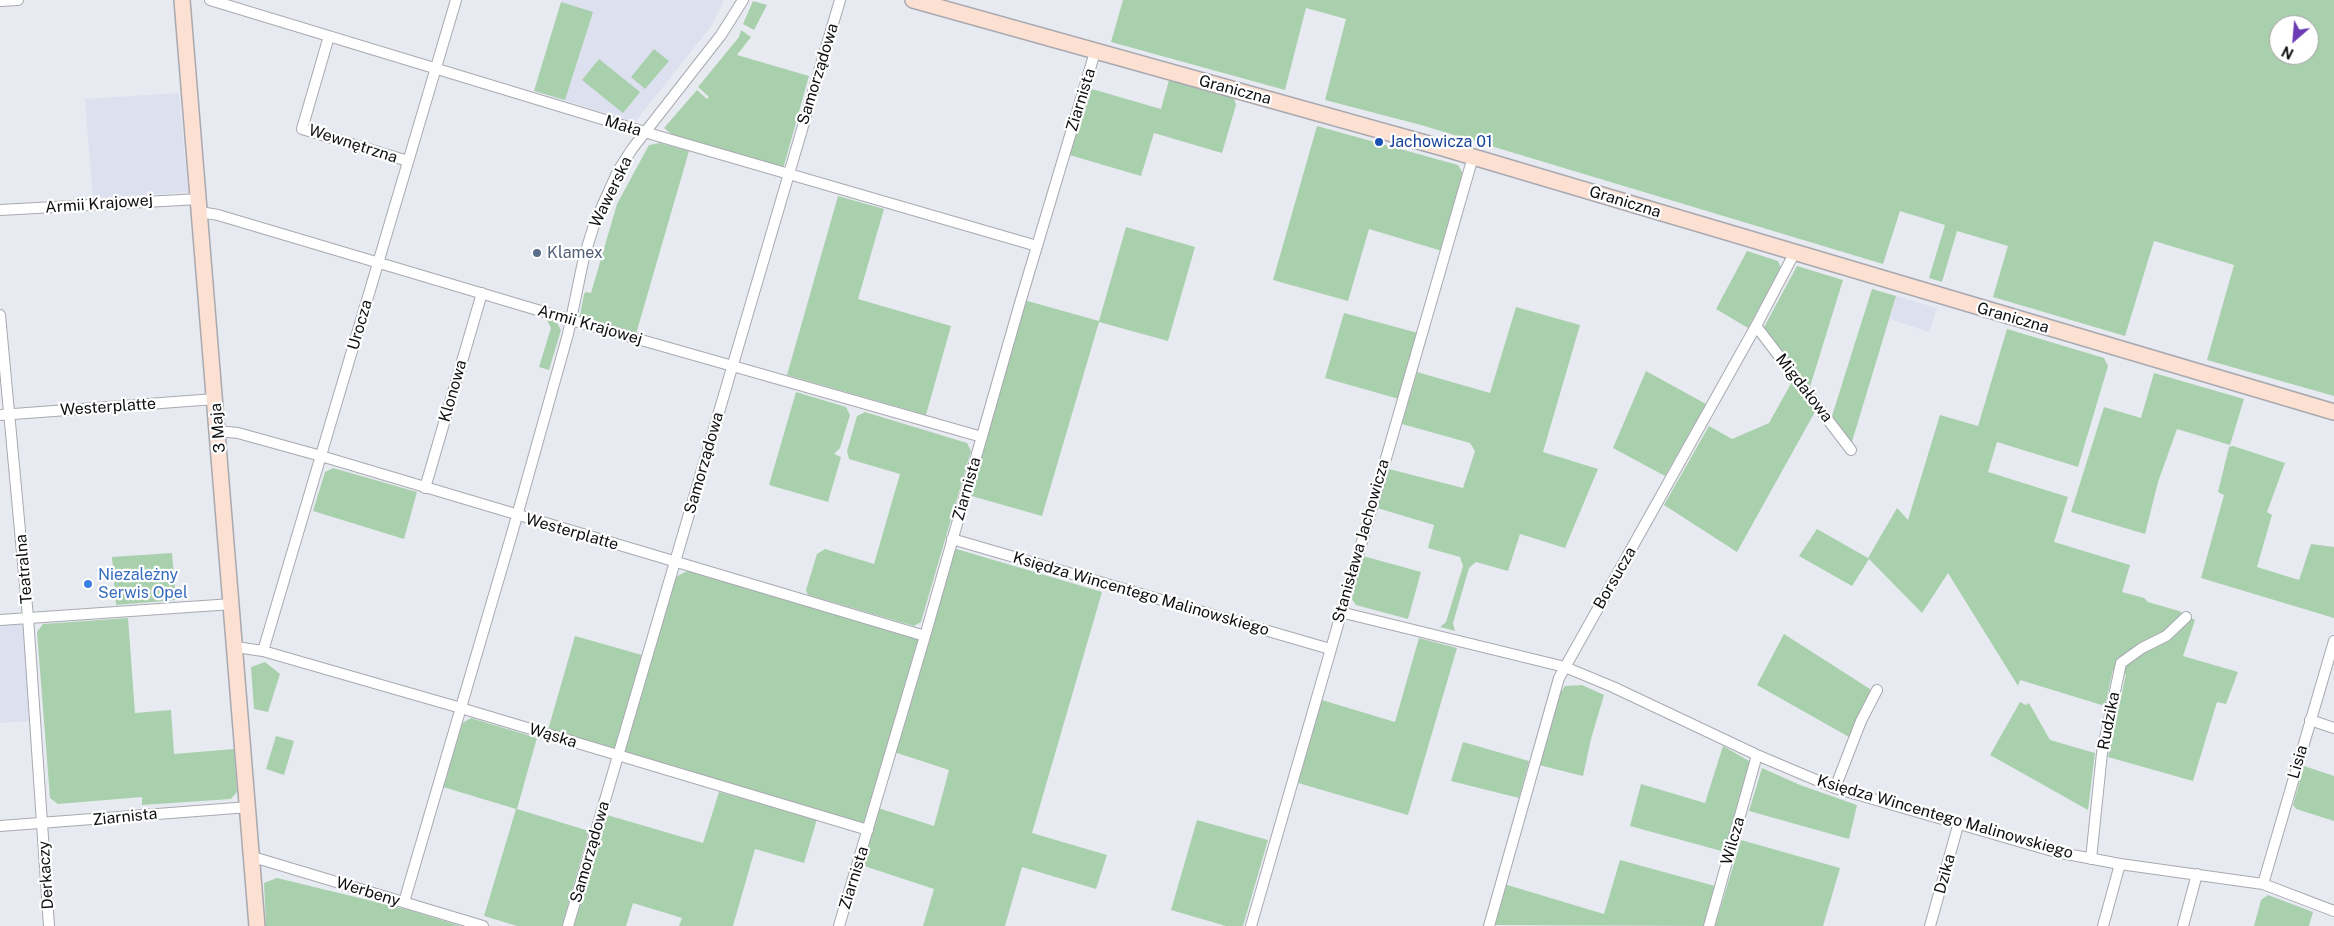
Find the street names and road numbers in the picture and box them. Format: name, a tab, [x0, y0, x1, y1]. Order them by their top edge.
street label: Samorządowa	[793, 21, 843, 127]
street label: Ziarnista	[1062, 66, 1100, 134]
street label: Graniczna	[1197, 71, 1273, 109]
street label: Mała	[602, 111, 644, 141]
street label: Wewnętrzna	[306, 121, 400, 167]
street label: Wawerska	[586, 153, 636, 231]
street label: Graniczna	[1587, 182, 1663, 222]
street label: Armii Krajowej	[45, 191, 153, 217]
street label: Urocza	[344, 298, 376, 352]
street label: Graniczna	[1975, 299, 2051, 337]
street label: Armii Krajowej	[536, 301, 644, 349]
street label: Migdałowa	[1771, 350, 1837, 426]
street label: Klonowa	[435, 358, 471, 424]
street label: Westerplatte	[59, 394, 157, 420]
street label: 3 Maja	[206, 402, 230, 454]
street label: Samorządowa	[680, 410, 728, 516]
street label: Ziarnista	[949, 455, 985, 523]
street label: Stanisława Jachowicza	[1328, 457, 1394, 625]
street label: Westerplatte	[523, 510, 621, 554]
street label: Teatralna	[11, 533, 37, 605]
street label: Borsucza	[1590, 544, 1640, 612]
street label: Księdza Wincentego Malinowskiego	[1011, 548, 1271, 640]
street label: Rudzika	[2094, 690, 2124, 752]
street label: Wąska	[527, 720, 579, 752]
street label: Lisia	[2284, 743, 2312, 781]
street label: Księdza Wincentego Malinowskiego	[1815, 771, 2075, 863]
street label: Samorządowa	[566, 799, 614, 905]
street label: Ziarnista	[92, 804, 158, 830]
street label: Wilcza	[1717, 815, 1749, 867]
street label: Derkaczy	[34, 840, 58, 910]
street label: Ziarnista	[835, 844, 873, 912]
street label: Dzika	[1930, 852, 1960, 896]
street label: Werbeny	[334, 873, 402, 911]

